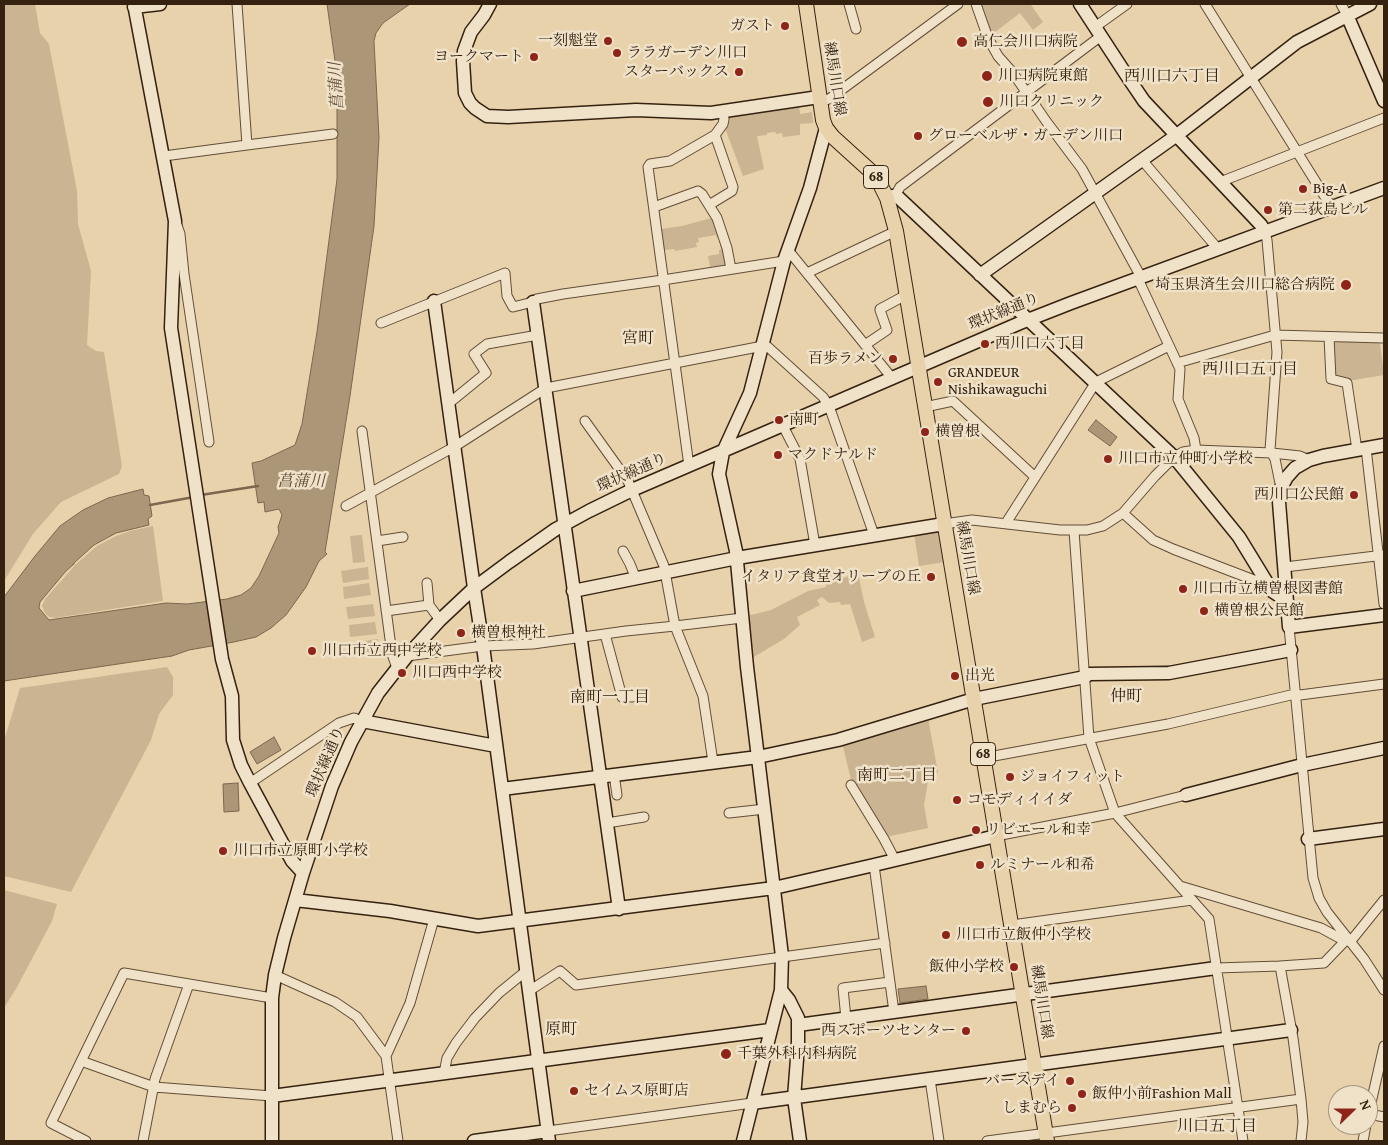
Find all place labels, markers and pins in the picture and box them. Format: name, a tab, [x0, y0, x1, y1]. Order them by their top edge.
place label: ガスト	[730, 17, 775, 35]
marker: ガスト	[779, 20, 791, 32]
place label: 一刻魁堂	[538, 32, 598, 50]
place label: 高仁会川口病院	[973, 33, 1078, 51]
marker: 一刻魁堂	[602, 35, 614, 47]
marker: 高仁会川口病院	[955, 35, 969, 49]
place label: ララガーデン川口	[627, 44, 747, 62]
marker: ララガーデン川口	[611, 47, 623, 59]
place label: ヨークマート	[434, 48, 524, 66]
marker: ヨークマート	[528, 51, 540, 63]
place label: スターバックス	[624, 63, 729, 81]
marker: スターバックス	[733, 66, 745, 78]
place label: 川口病院東館	[998, 67, 1088, 85]
marker: 川口病院東館	[980, 69, 994, 83]
place label: 川口クリニック	[999, 93, 1104, 111]
marker: 川口クリニック	[981, 95, 995, 109]
place label: グローベルザ・ガーデン川口	[928, 127, 1123, 145]
marker: グローベルザ・ガーデン川口	[912, 130, 924, 142]
place label: Big-A	[1313, 180, 1347, 198]
marker: Big-A	[1297, 183, 1309, 195]
place label: 第二荻島ビル	[1278, 201, 1368, 219]
marker: 第二荻島ビル	[1262, 204, 1274, 216]
place label: 埼玉県済生会川口総合病院	[1155, 276, 1335, 294]
marker: 埼玉県済生会川口総合病院	[1339, 278, 1353, 292]
place label: 西川口六丁目	[995, 335, 1085, 353]
marker: 西川口六丁目	[979, 338, 991, 350]
place label: 百歩ラメン	[808, 350, 883, 368]
marker: 百歩ラメン	[887, 353, 899, 365]
place label: GRANDEUR Nishikawaguchi	[948, 364, 1047, 399]
marker: GRANDEUR Nishikawaguchi	[932, 376, 944, 388]
place label: 南町	[789, 411, 819, 429]
marker: 南町	[773, 414, 785, 426]
place label: 横曽根	[935, 423, 980, 441]
marker: 横曽根	[919, 426, 931, 438]
place label: マクドナルド	[788, 446, 878, 464]
marker: マクドナルド	[772, 449, 784, 461]
place label: 川口市立仲町小学校	[1118, 450, 1253, 468]
marker: 川口市立仲町小学校	[1102, 453, 1114, 465]
place label: 西川口公民館	[1254, 486, 1344, 504]
marker: 西川口公民館	[1348, 489, 1360, 501]
place label: イタリア食堂オリーブの丘	[741, 568, 921, 586]
marker: イタリア食堂オリーブの丘	[925, 571, 937, 583]
place label: 川口市立横曽根図書館	[1193, 580, 1343, 598]
marker: 川口市立横曽根図書館	[1177, 583, 1189, 595]
place label: 横曽根公民館	[1214, 602, 1304, 620]
marker: 横曽根公民館	[1198, 605, 1210, 617]
place label: 横曽根神社	[471, 624, 546, 642]
marker: 横曽根神社	[455, 627, 467, 639]
place label: 川口市立西中学校	[322, 642, 442, 660]
marker: 川口市立西中学校	[306, 645, 318, 657]
place label: 川口西中学校	[412, 664, 502, 682]
marker: 川口西中学校	[396, 667, 408, 679]
place label: 出光	[965, 667, 995, 685]
marker: 出光	[949, 670, 961, 682]
place label: ジョイフィット	[1020, 768, 1125, 786]
marker: ジョイフィット	[1004, 771, 1016, 783]
place label: コモディイイダ	[967, 791, 1072, 809]
marker: コモディイイダ	[951, 794, 963, 806]
place label: リビエール和幸	[986, 821, 1091, 839]
marker: リビエール和幸	[970, 824, 982, 836]
place label: 川口市立原町小学校	[233, 842, 368, 860]
marker: 川口市立原町小学校	[217, 845, 229, 857]
place label: ルミナール和希	[990, 856, 1095, 874]
marker: ルミナール和希	[974, 859, 986, 871]
place label: 川口市立飯仲小学校	[956, 926, 1091, 944]
marker: 川口市立飯仲小学校	[940, 929, 952, 941]
place label: 飯仲小学校	[929, 958, 1004, 976]
marker: 飯仲小学校	[1008, 961, 1020, 973]
place label: 西スポーツセンター	[821, 1022, 956, 1040]
marker: 西スポーツセンター	[960, 1025, 972, 1037]
place label: 千葉外科内科病院	[737, 1045, 857, 1063]
marker: 千葉外科内科病院	[719, 1047, 733, 1061]
place label: バースデイ	[985, 1072, 1060, 1090]
marker: バースデイ	[1064, 1075, 1076, 1087]
place label: セイムス原町店	[584, 1082, 689, 1100]
marker: セイムス原町店	[568, 1085, 580, 1097]
place label: 飯仲小前Fashion Mall	[1092, 1085, 1232, 1103]
marker: 飯仲小前Fashion Mall	[1076, 1088, 1088, 1100]
place label: しまむら	[1002, 1099, 1062, 1117]
marker: しまむら	[1066, 1102, 1078, 1114]

